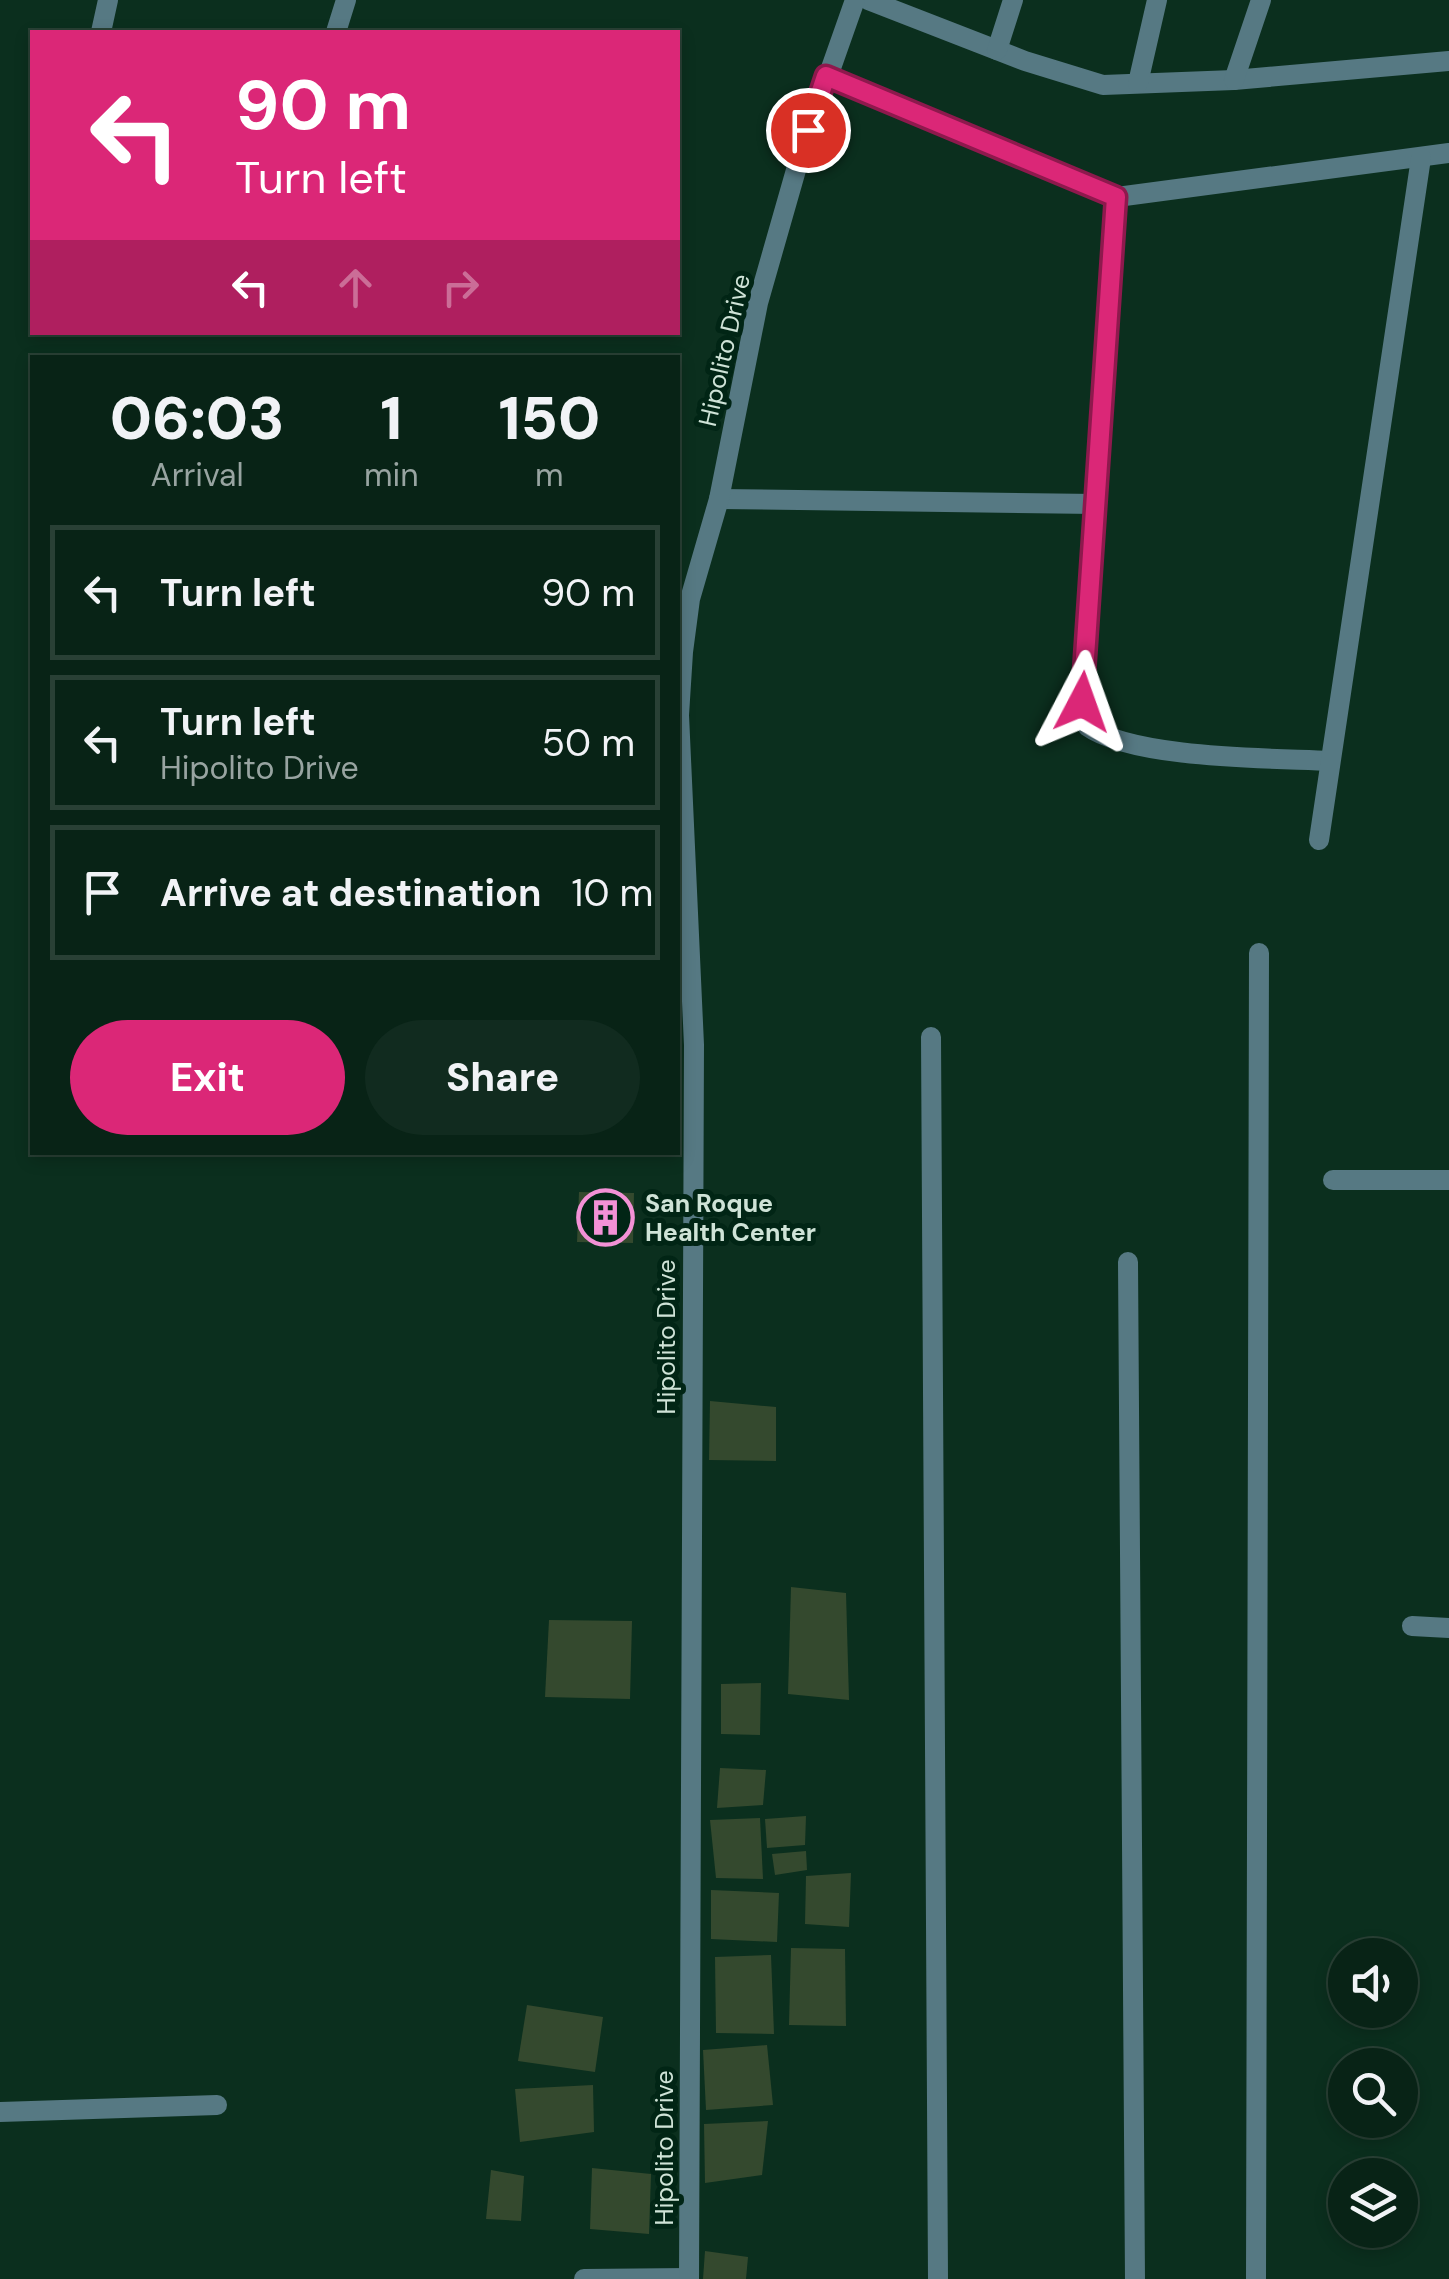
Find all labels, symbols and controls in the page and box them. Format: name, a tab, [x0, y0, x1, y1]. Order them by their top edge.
text: 90 m	[235, 60, 411, 151]
icon: left	[70, 70, 200, 200]
pin	[766, 88, 851, 173]
icon: arrive	[781, 103, 836, 158]
text: Turn left	[235, 148, 407, 207]
icon: left	[223, 260, 278, 315]
icon: ahead	[328, 260, 383, 315]
icon: right	[433, 260, 488, 315]
street label: Hipolito Drive	[691, 271, 758, 429]
text: 06:03	[110, 379, 284, 458]
text: 1	[380, 379, 402, 458]
text: 150	[498, 379, 600, 458]
text: Arrival	[150, 454, 244, 496]
text: min	[364, 454, 419, 496]
text: m	[535, 454, 564, 496]
icon: left	[75, 565, 130, 620]
text: Turn left	[160, 568, 316, 618]
text: 90 m	[541, 568, 635, 618]
position arrow	[1030, 650, 1134, 754]
text: Turn left	[160, 697, 316, 747]
icon: left	[75, 715, 130, 770]
text: 50 m	[542, 718, 635, 768]
text: Hipolito Drive	[160, 747, 359, 789]
icon: arrive	[75, 865, 130, 920]
text: Arrive at destination	[160, 868, 542, 918]
text: 10 m	[572, 868, 653, 918]
button: Exit	[70, 1020, 345, 1135]
button: Share	[365, 1020, 640, 1135]
building icon: San Roque Health Center	[576, 1187, 636, 1247]
place label: San Roque Health Center	[645, 1187, 816, 1249]
street label: Hipolito Drive	[650, 1259, 683, 1415]
map controls	[1328, 1938, 1418, 2248]
button: sound	[1328, 1938, 1418, 2028]
button: search	[1328, 2048, 1418, 2138]
street label: Hipolito Drive	[648, 2070, 681, 2226]
button: layers	[1328, 2158, 1418, 2248]

